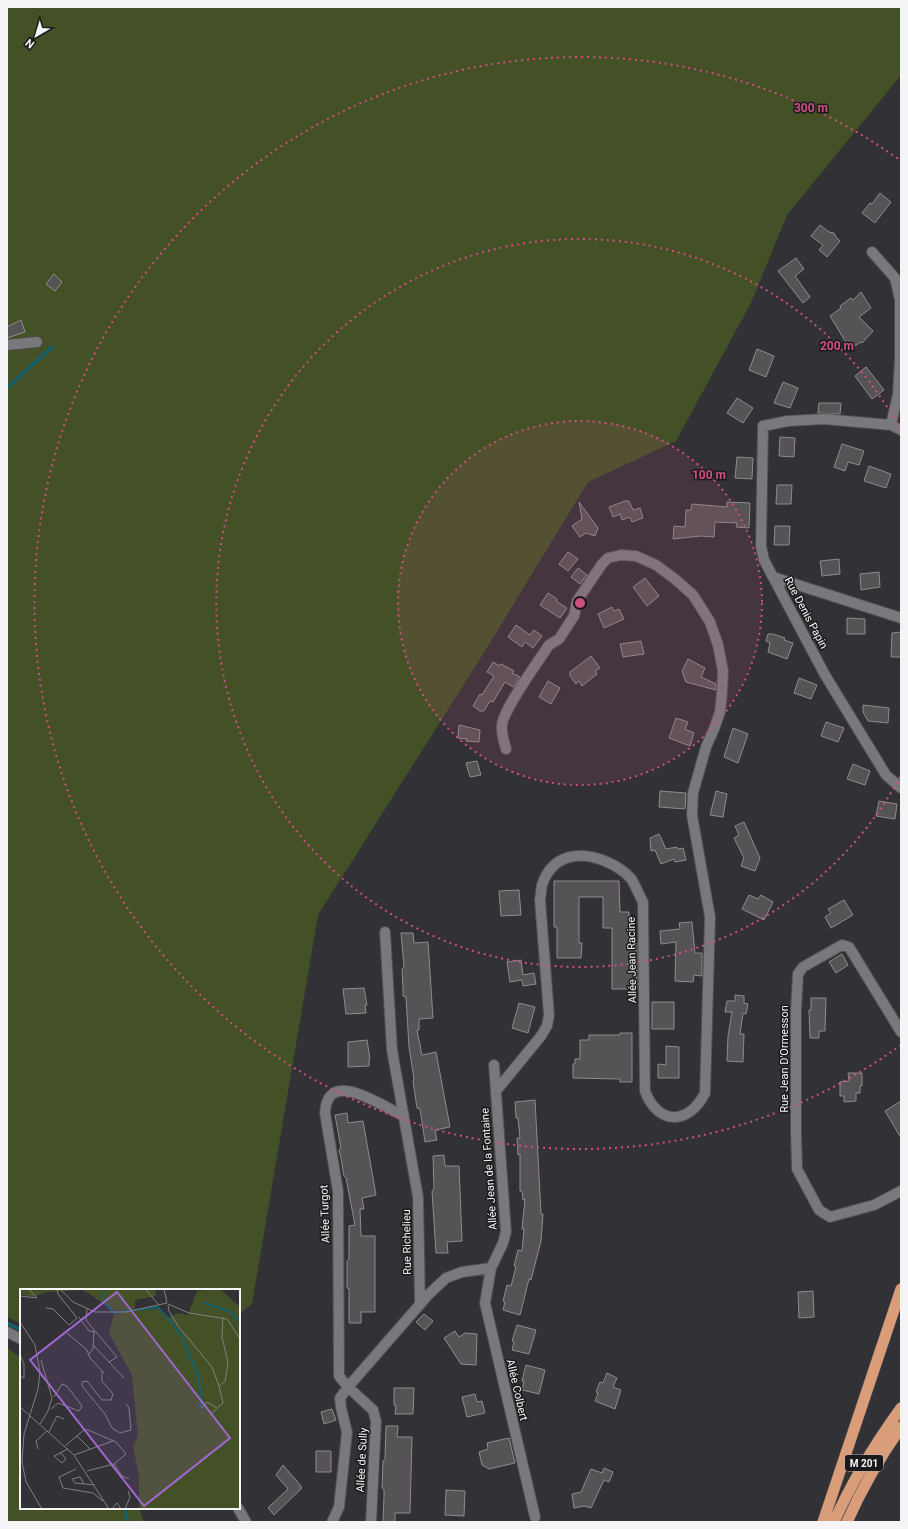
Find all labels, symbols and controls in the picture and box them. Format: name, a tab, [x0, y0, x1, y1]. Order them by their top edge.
north arrow	[16, 16, 56, 56]
text: N	[23, 36, 37, 51]
text: 300 m	[794, 101, 828, 115]
text: 200 m	[820, 339, 854, 353]
text: 100 m	[692, 468, 726, 482]
street label: Rue Denis Papin	[782, 575, 830, 651]
centre of rings	[573, 596, 587, 610]
street label: Allée Jean Racine	[625, 916, 639, 1003]
street label: Rue Jean D'Ormesson	[778, 1005, 791, 1113]
street label: Allée Jean de la Fontaine	[478, 1107, 500, 1230]
street label: Allée Turgot	[317, 1184, 333, 1243]
street label: Rue Richelieu	[400, 1209, 414, 1275]
inset map	[20, 1289, 240, 1509]
street label: Allée Colbert	[504, 1358, 530, 1422]
street label: Allée de Sully	[354, 1426, 370, 1493]
road number: M 201	[845, 1455, 883, 1471]

